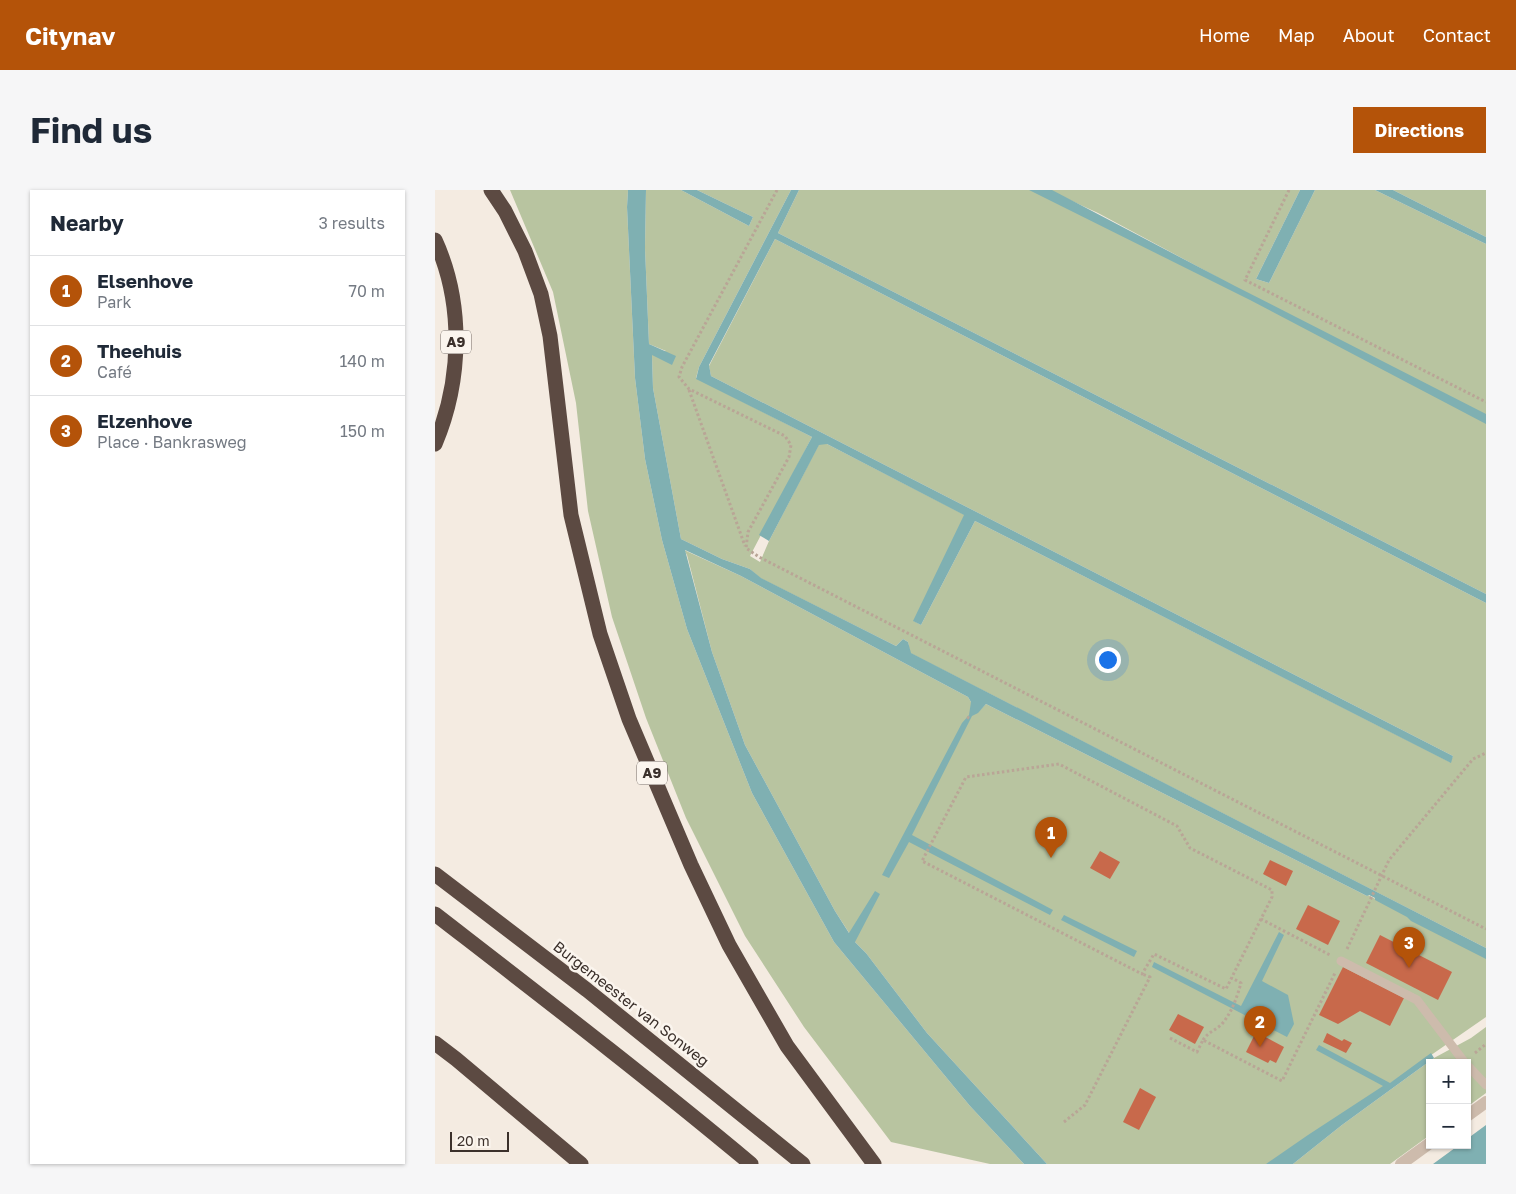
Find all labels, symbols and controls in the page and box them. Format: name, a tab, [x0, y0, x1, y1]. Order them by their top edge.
text: Citynav	[25, 21, 115, 50]
text: Home	[1199, 24, 1250, 46]
text: Map	[1278, 24, 1315, 46]
text: About	[1343, 24, 1395, 46]
text: Contact	[1423, 24, 1491, 46]
button: Directions	[1353, 107, 1486, 153]
text: Find us	[30, 109, 152, 151]
text: Nearby	[50, 210, 124, 236]
text: 3 results	[318, 213, 385, 233]
text: Elsenhove	[97, 269, 193, 292]
text: 1	[62, 281, 70, 301]
text: 70 m	[348, 281, 385, 301]
text: Park	[97, 292, 132, 312]
road number: A9	[441, 330, 471, 353]
text: Theehuis	[97, 339, 182, 362]
text: 2	[61, 351, 71, 371]
text: 140 m	[339, 351, 385, 371]
text: Café	[97, 362, 132, 382]
text: Elzenhove	[97, 409, 192, 432]
text: 3	[61, 421, 71, 441]
text: 150 m	[340, 421, 385, 441]
text: Place · Bankrasweg	[97, 432, 247, 452]
your location	[1095, 647, 1121, 673]
road number: A9	[637, 762, 667, 784]
pin: 1	[1035, 817, 1067, 858]
pin: 3	[1393, 927, 1425, 968]
street label: Burgemeester van Sonweg	[550, 937, 713, 1070]
pin: 2	[1244, 1006, 1276, 1047]
map controls	[1426, 1059, 1471, 1149]
button: +	[1426, 1059, 1471, 1104]
button: −	[1426, 1104, 1471, 1149]
scale bar	[450, 1129, 509, 1152]
text: 20 m	[457, 1132, 490, 1149]

